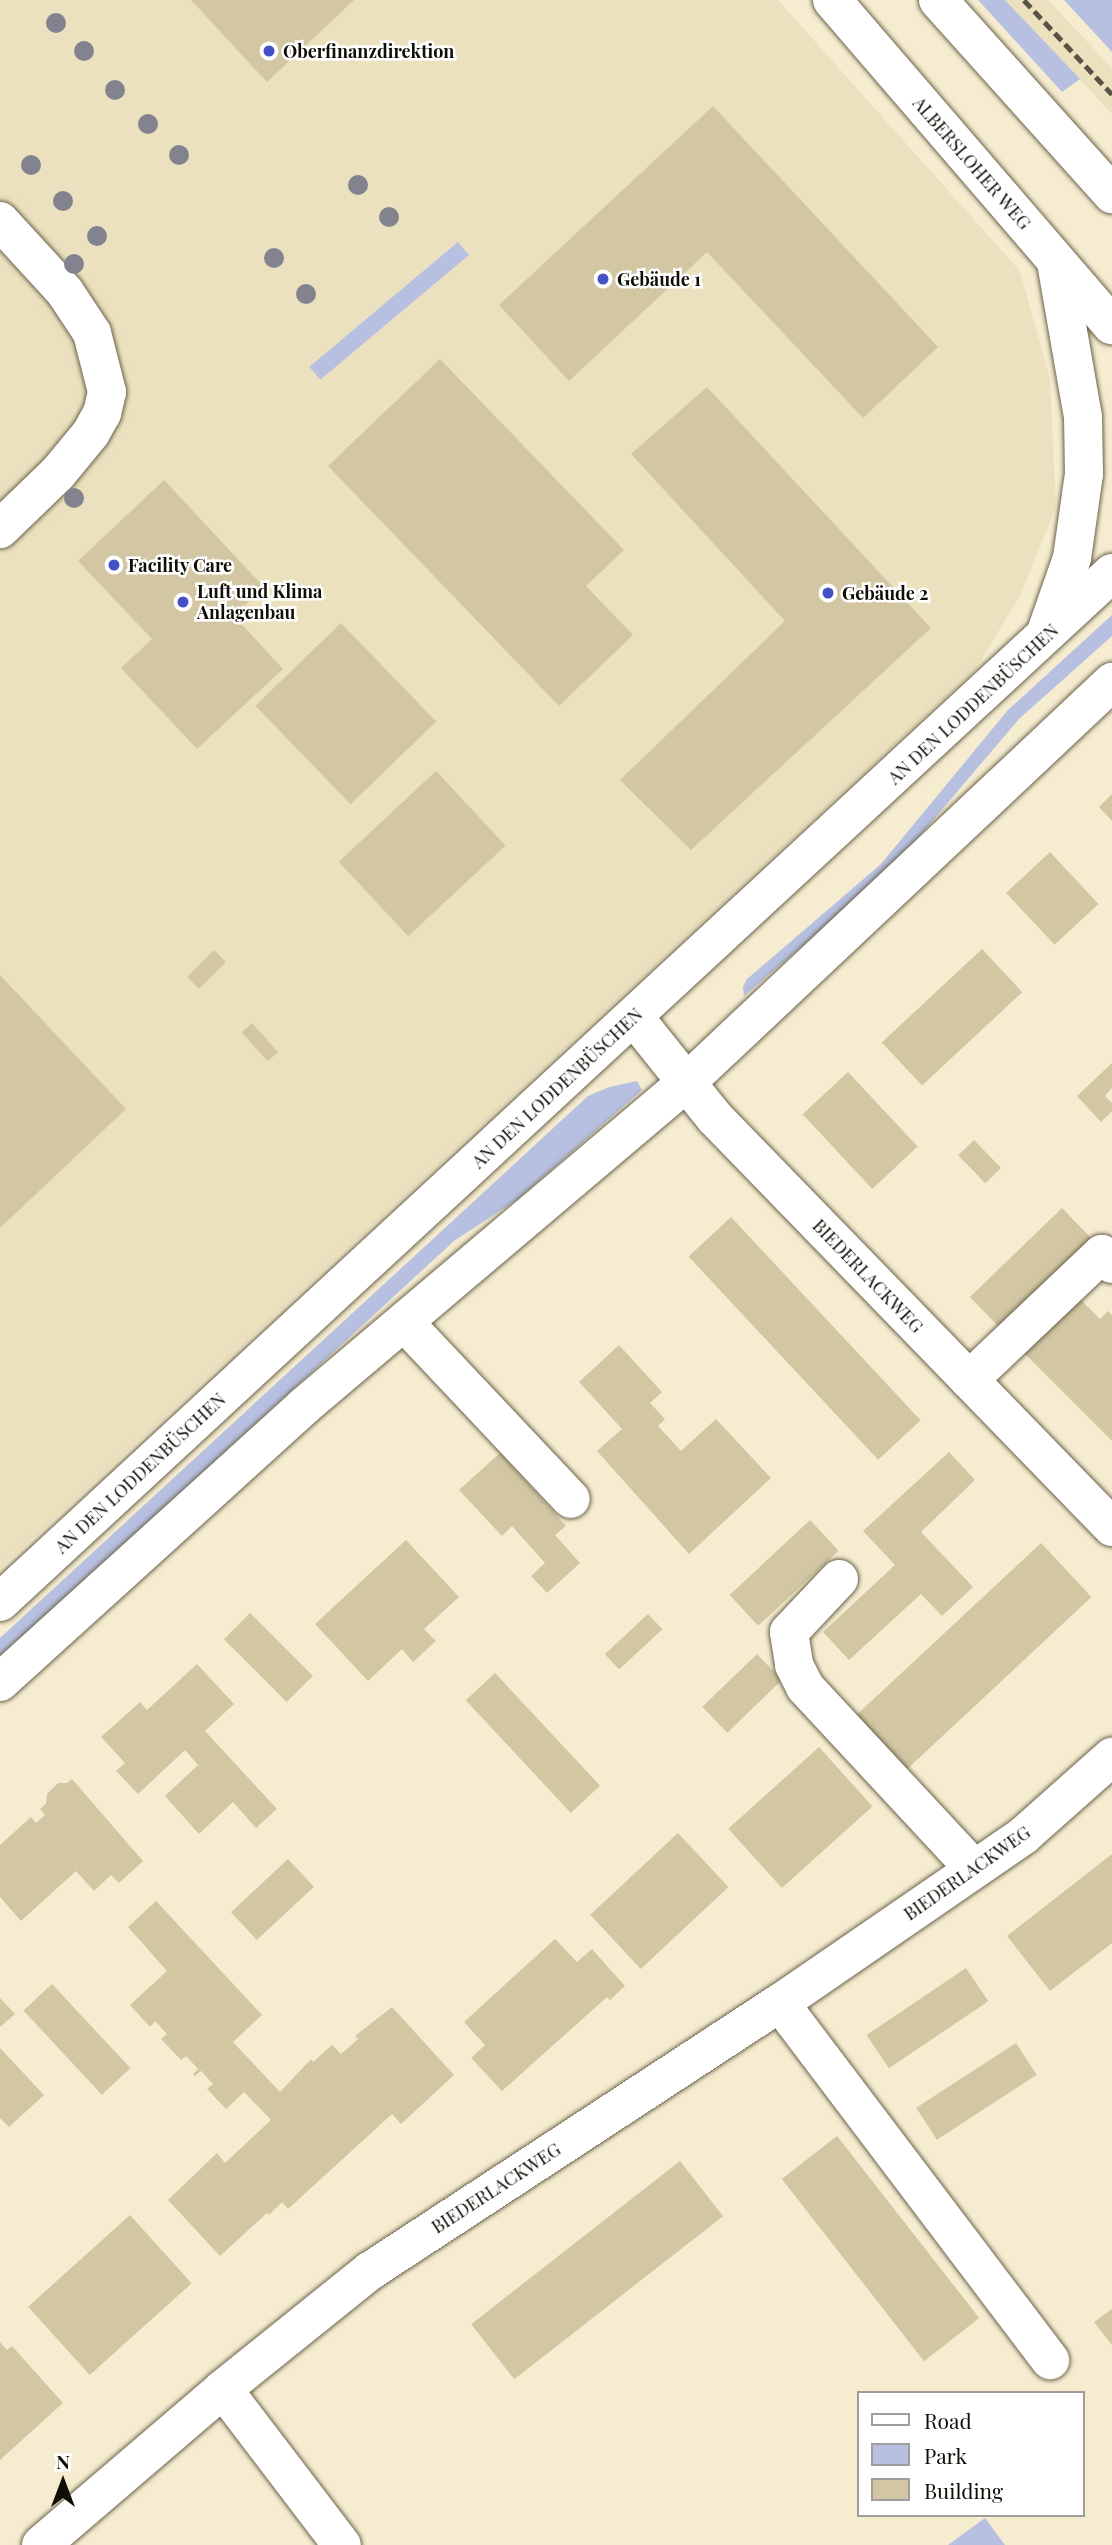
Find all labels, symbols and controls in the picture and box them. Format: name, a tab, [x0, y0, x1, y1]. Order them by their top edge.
place label: Oberfinanzdirektion	[283, 40, 454, 62]
marker: Oberfinanzdirektion	[261, 43, 277, 59]
street label: ALBERSLOHER WEG	[908, 92, 1036, 234]
place label: Gebäude 1	[617, 268, 701, 290]
marker: Gebäude 1	[595, 271, 611, 287]
place label: Facility Care	[128, 554, 233, 576]
marker: Facility Care	[106, 557, 122, 573]
place label: Luft und Klima Anlagenbau	[197, 581, 322, 624]
place label: Gebäude 2	[842, 582, 929, 604]
marker: Gebäude 2	[820, 585, 836, 601]
marker: Luft und Klima Anlagenbau	[175, 594, 191, 610]
street label: AN DEN LODDENBÜSCHEN	[883, 619, 1063, 789]
street label: AN DEN LODDENBÜSCHEN	[467, 1003, 647, 1173]
street label: BIEDERLACKWEG	[808, 1215, 928, 1337]
street label: AN DEN LODDENBÜSCHEN	[50, 1388, 230, 1558]
street label: BIEDERLACKWEG	[900, 1821, 1034, 1925]
street label: BIEDERLACKWEG	[427, 2138, 565, 2238]
legend	[856, 2391, 1084, 2517]
text: Road	[924, 2406, 972, 2434]
text: Park	[924, 2441, 967, 2469]
north arrow	[28, 2447, 98, 2517]
text: N	[56, 2448, 70, 2474]
text: Building	[924, 2476, 1003, 2504]

